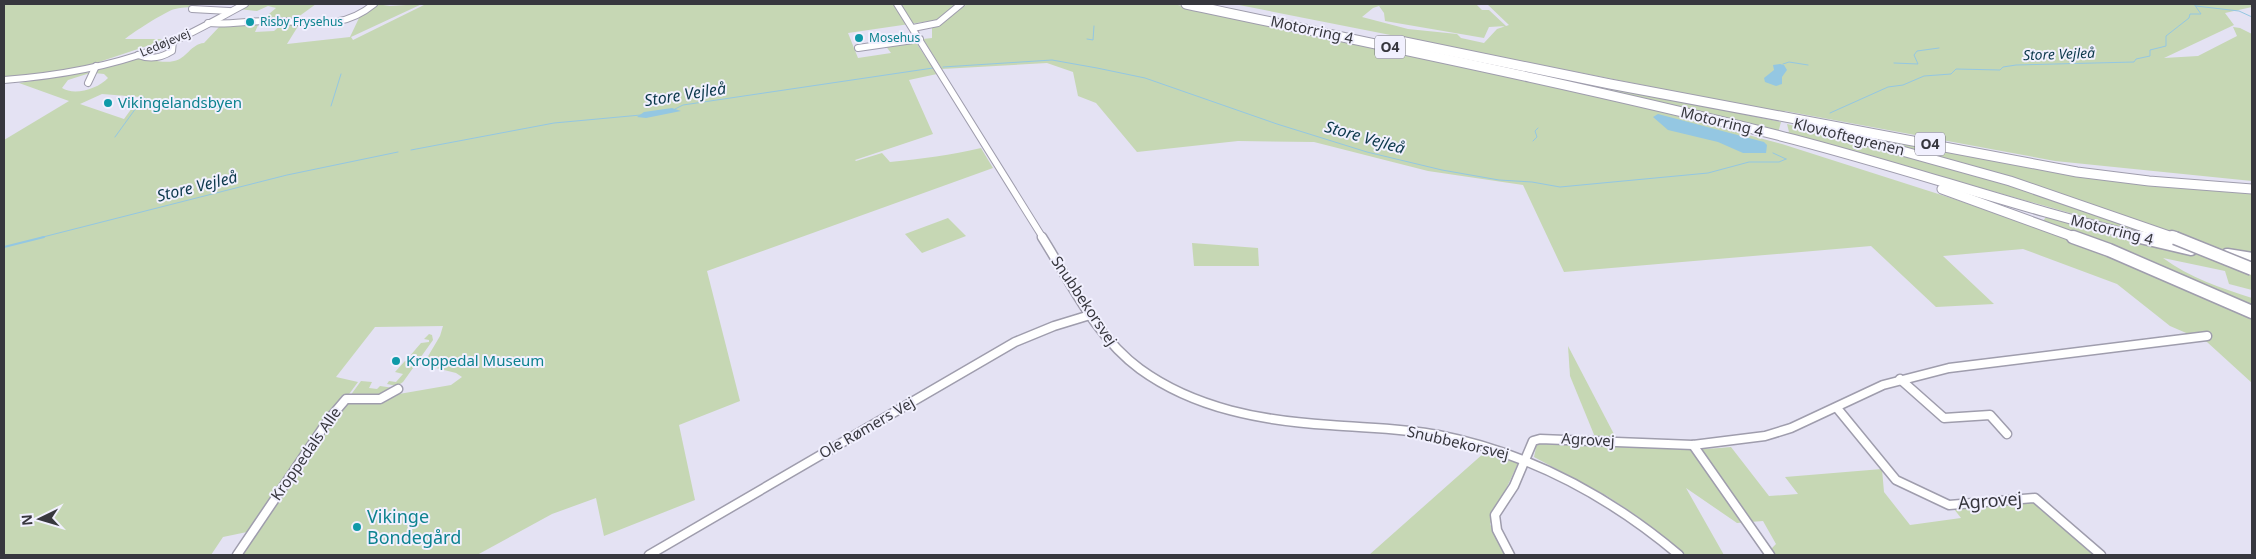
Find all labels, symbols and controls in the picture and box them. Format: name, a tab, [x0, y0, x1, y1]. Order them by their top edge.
street label: Motorring 4	[1269, 10, 1356, 48]
place label: Risby Frysehus	[260, 13, 343, 30]
marker: Risby Frysehus	[244, 16, 256, 28]
street label: Ledøjevej	[137, 24, 193, 61]
place label: Mosehus	[869, 29, 920, 46]
marker: Mosehus	[853, 32, 865, 44]
road number: O4	[1375, 36, 1405, 58]
water label: Store Vejleå	[2023, 43, 2095, 64]
water label: Store Vejleå	[643, 77, 727, 111]
place label: Vikingelandsbyen	[118, 92, 242, 112]
marker: Vikingelandsbyen	[102, 97, 114, 109]
street label: Motorring 4	[1679, 101, 1766, 141]
street label: Klovtoftegrenen	[1792, 113, 1907, 159]
water label: Store Vejleå	[1322, 115, 1408, 159]
road number: O4	[1915, 132, 1945, 156]
water label: Store Vejleå	[154, 165, 240, 207]
street label: Motorring 4	[2069, 209, 2156, 249]
street label: Snubbekorsvej	[1047, 252, 1122, 349]
place label: Kroppedal Museum	[406, 350, 544, 370]
marker: Kroppedal Museum	[390, 355, 402, 367]
street label: Ole Rømers Vej	[815, 392, 918, 463]
street label: Kroppedals Alle	[266, 403, 345, 504]
street label: Snubbekorsvej	[1405, 421, 1511, 463]
street label: Agrovej	[1561, 428, 1615, 450]
street label: Agrovej	[1957, 486, 2023, 514]
north arrow	[15, 494, 65, 544]
place label: Vikinge Bondegård	[367, 504, 461, 549]
text: N	[17, 514, 37, 527]
marker: Vikinge Bondegård	[351, 521, 363, 533]

